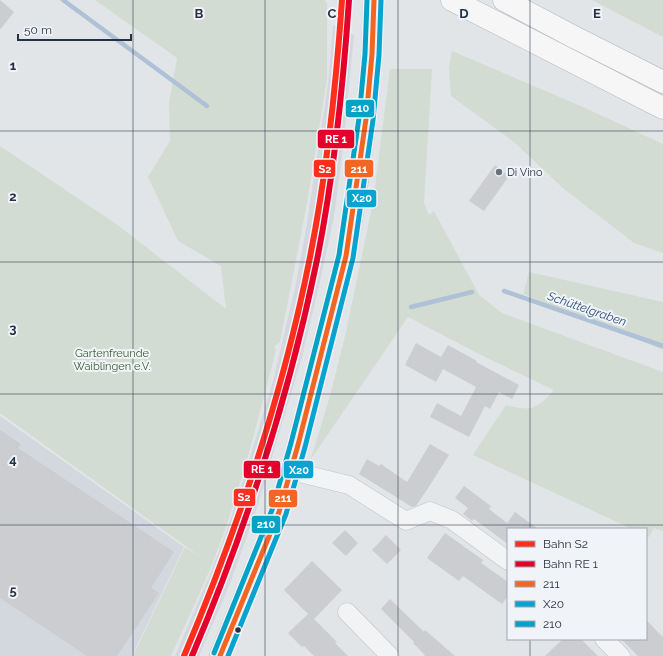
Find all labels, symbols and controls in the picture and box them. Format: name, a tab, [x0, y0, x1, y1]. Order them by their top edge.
text: B	[195, 6, 204, 21]
text: C	[328, 6, 337, 21]
text: D	[459, 6, 469, 21]
text: E	[593, 6, 601, 21]
scale bar	[18, 16, 131, 42]
text: 50 m	[24, 23, 52, 37]
text: 1	[10, 58, 17, 73]
line badge: 210	[345, 99, 375, 118]
text: 210	[351, 102, 369, 115]
line badge: RE 1	[317, 129, 355, 149]
text: RE 1	[325, 133, 348, 146]
line badge: S2	[313, 159, 336, 178]
line badge: 211	[344, 159, 374, 178]
text: S2	[319, 163, 331, 176]
text: 211	[350, 163, 368, 176]
place label: Di Vino	[507, 166, 543, 179]
marker: Di Vino	[494, 167, 504, 177]
text: 2	[9, 189, 17, 204]
line badge: X20	[346, 189, 377, 208]
text: X20	[351, 192, 372, 205]
water label: Schüttelgraben	[545, 289, 629, 329]
text: 3	[9, 321, 17, 336]
park label: Gartenfreunde Waiblingen e.V.	[74, 347, 150, 373]
text: 4	[9, 452, 17, 467]
line badge: RE 1	[243, 460, 281, 479]
line badge: X20	[283, 460, 314, 479]
text: RE 1	[251, 463, 274, 476]
text: X20	[288, 464, 309, 477]
line badge: S2	[233, 488, 256, 507]
line badge: 211	[268, 489, 298, 508]
text: S2	[238, 491, 250, 504]
text: 211	[274, 492, 292, 505]
line badge: 210	[251, 515, 281, 534]
text: 210	[257, 518, 275, 531]
legend	[507, 528, 647, 640]
text: Bahn S2	[543, 537, 588, 551]
text: Bahn RE 1	[543, 557, 598, 571]
text: 211	[543, 577, 560, 591]
text: 5	[9, 583, 17, 598]
text: X20	[543, 597, 564, 611]
text: 210	[543, 617, 562, 631]
unlabelled marker	[233, 625, 243, 635]

